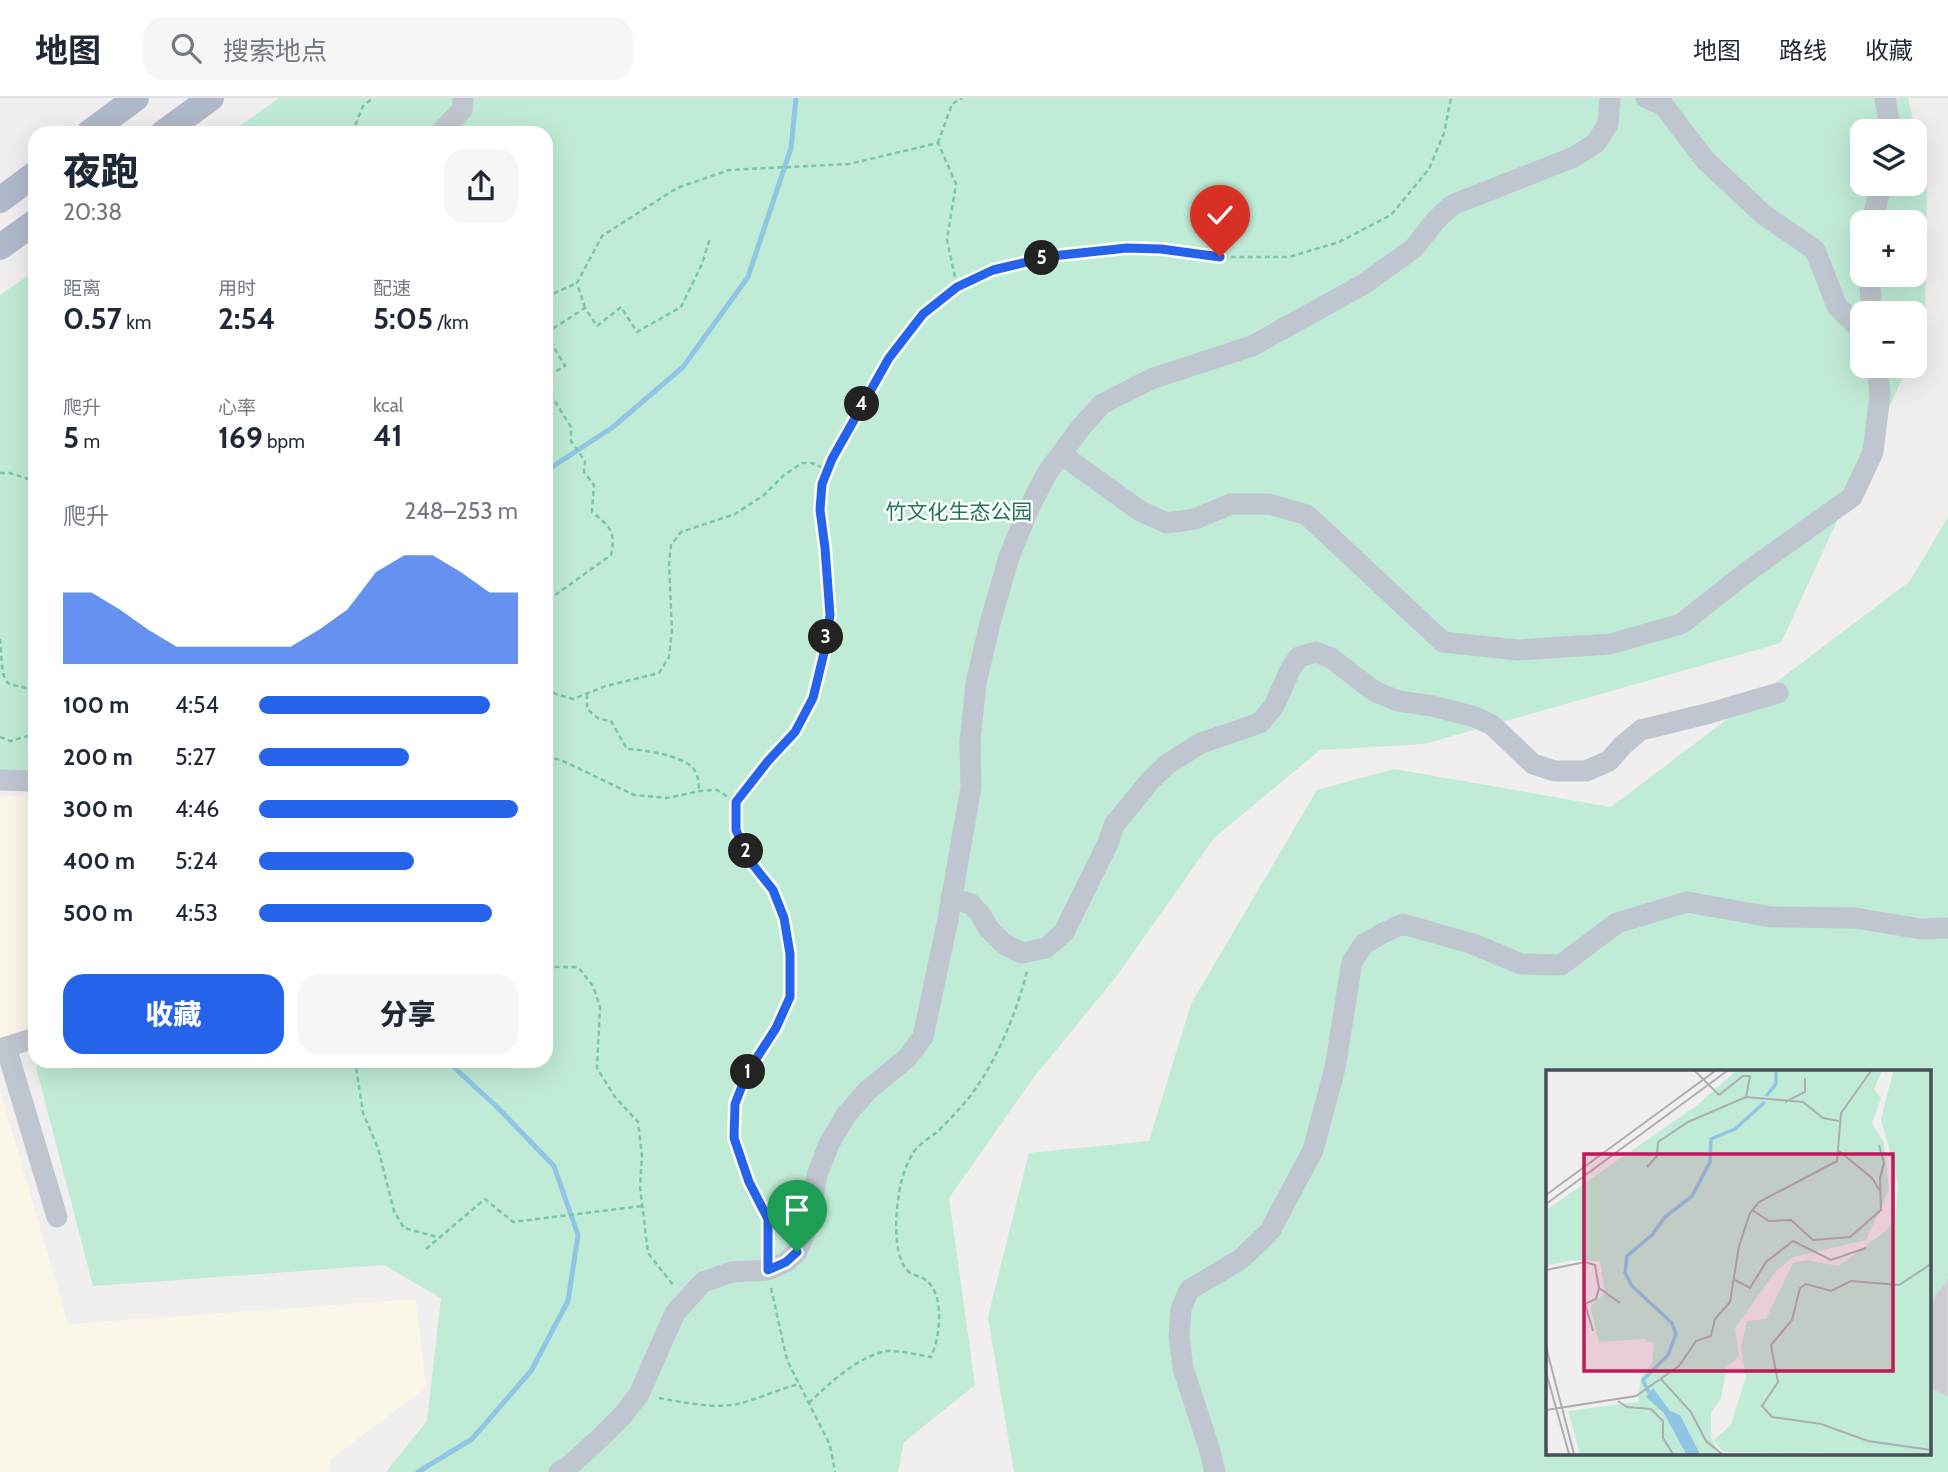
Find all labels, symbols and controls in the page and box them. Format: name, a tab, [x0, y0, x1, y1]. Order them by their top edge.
search box	[143, 17, 633, 80]
icon: search	[167, 29, 205, 67]
text: 地图	[35, 30, 101, 70]
text: 搜索地点	[223, 35, 327, 67]
text: 地图	[1693, 36, 1741, 65]
text: 路线	[1779, 36, 1827, 65]
text: 收藏	[1865, 36, 1913, 65]
map controls	[1850, 119, 1927, 378]
button: layers	[1850, 119, 1927, 196]
text: 夜跑	[63, 148, 139, 195]
button: share	[444, 149, 518, 223]
pin	[1190, 185, 1250, 257]
icon: check	[1201, 196, 1239, 234]
text: 20:38	[63, 198, 122, 226]
button: +	[1850, 210, 1927, 287]
pin: 5	[1024, 240, 1060, 276]
text: 5	[1036, 246, 1047, 269]
text: 距离	[63, 277, 101, 300]
text: 用时	[218, 277, 256, 300]
text: 配速	[373, 277, 411, 300]
text: 0.57	[63, 300, 122, 337]
text: 2:54	[218, 300, 275, 337]
text: 5:05	[373, 300, 433, 337]
button: −	[1850, 301, 1927, 378]
text: km	[122, 311, 151, 334]
text: /km	[433, 311, 469, 334]
pin: 4	[844, 386, 880, 422]
text: 4	[856, 392, 867, 415]
text: kcal	[373, 394, 403, 417]
text: 爬升	[63, 396, 101, 419]
text: 心率	[218, 396, 256, 419]
text: 41	[373, 417, 402, 454]
text: 5	[63, 419, 79, 456]
text: 169	[218, 419, 263, 456]
text: m	[79, 430, 100, 453]
text: bpm	[263, 430, 305, 453]
text: 248–253 m	[404, 497, 518, 525]
park label: 竹文化生态公园	[886, 499, 1033, 524]
text: 爬升	[63, 502, 109, 530]
pin: 3	[808, 620, 844, 654]
text: 3	[820, 625, 831, 648]
text: 100 m	[63, 691, 129, 719]
text: 4:54	[175, 691, 219, 719]
text: 200 m	[63, 743, 133, 771]
text: 5:27	[175, 743, 216, 771]
text: 300 m	[63, 795, 133, 823]
text: 4:46	[175, 795, 219, 823]
pin: 2	[728, 834, 764, 868]
text: 2	[740, 839, 751, 862]
text: 400 m	[63, 847, 135, 875]
text: 5:24	[175, 847, 218, 875]
text: 500 m	[63, 899, 133, 927]
text: 4:53	[175, 899, 218, 927]
button: 收藏	[63, 974, 284, 1054]
button: 分享	[298, 974, 518, 1054]
pin: 1	[730, 1054, 766, 1090]
text: 1	[744, 1060, 751, 1083]
inset map	[1546, 1070, 1930, 1454]
pin	[767, 1180, 827, 1252]
icon: arrive	[778, 1191, 816, 1229]

